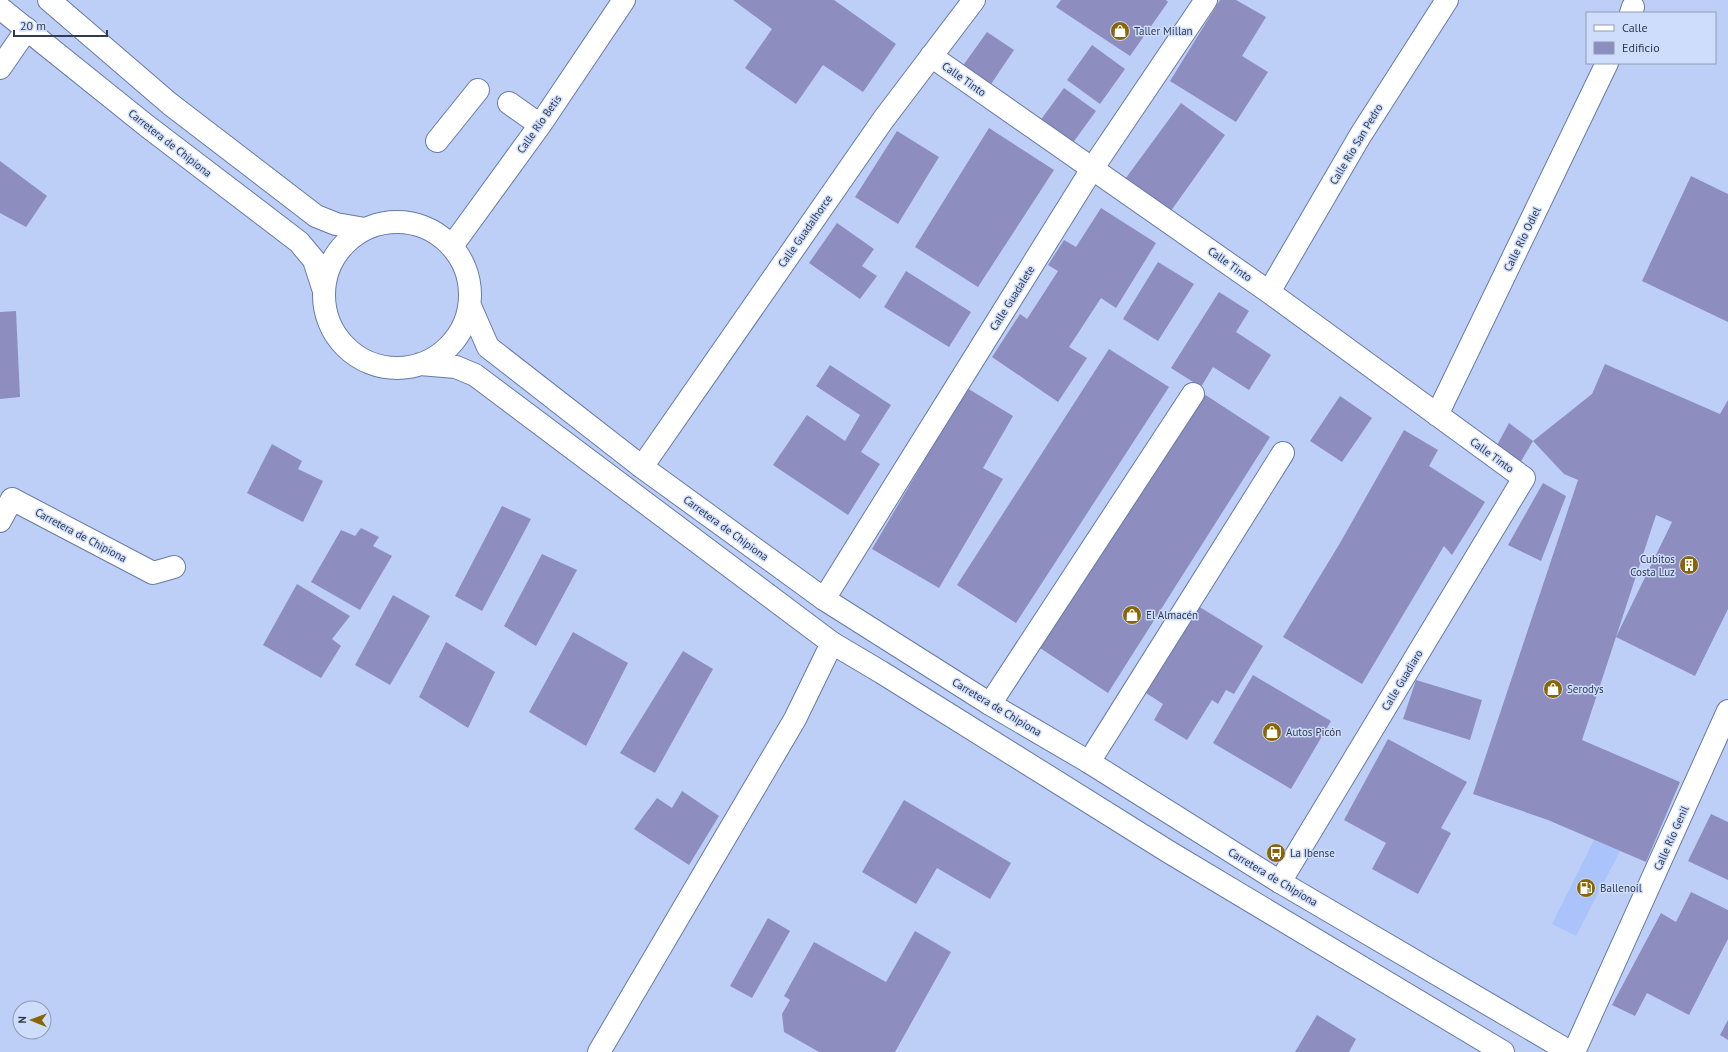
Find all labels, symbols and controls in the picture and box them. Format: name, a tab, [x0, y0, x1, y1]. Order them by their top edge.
scale bar	[14, 12, 107, 38]
legend	[1586, 12, 1716, 64]
text: 20 m	[20, 18, 46, 33]
shop icon: Taller Millan	[1109, 20, 1131, 42]
text: Calle	[1622, 20, 1648, 35]
place label: Taller Millan	[1134, 24, 1193, 38]
text: Edificio	[1622, 40, 1660, 55]
street label: Calle Tinto	[939, 59, 989, 99]
street label: Calle Río Betis	[514, 92, 564, 156]
street label: Calle Río San Pedro	[1326, 101, 1386, 187]
street label: Carretera de Chipiona	[126, 106, 214, 180]
street label: Calle Guadalhorce	[775, 192, 835, 270]
street label: Calle Río Odiel	[1500, 204, 1544, 273]
street label: Calle Tinto	[1205, 244, 1255, 284]
street label: Calle Guadalete	[986, 263, 1038, 333]
street label: Calle Tinto	[1467, 434, 1517, 476]
street label: Carretera de Chipiona	[681, 492, 771, 564]
street label: Carretera de Chipiona	[33, 505, 129, 565]
place label: Cubitos Costa Luz	[1630, 552, 1675, 579]
building icon: Cubitos Costa Luz	[1678, 554, 1700, 576]
shop icon: El Almacén	[1121, 604, 1143, 626]
place label: El Almacén	[1146, 608, 1198, 622]
street label: Calle Guadiaro	[1378, 647, 1426, 713]
street label: Carretera de Chipiona	[950, 675, 1044, 739]
shop icon: Serodys	[1542, 678, 1564, 700]
place label: Serodys	[1567, 682, 1604, 696]
shop icon: Autos Picón	[1261, 721, 1283, 743]
place label: Autos Picón	[1286, 725, 1341, 739]
street label: Calle Río Genil	[1651, 803, 1692, 872]
bus stop icon: La Ibense	[1265, 842, 1287, 864]
street label: Carretera de Chipiona	[1226, 845, 1320, 909]
place label: La Ibense	[1290, 846, 1335, 860]
fuel station icon: Ballenoil	[1575, 877, 1597, 899]
place label: Ballenoil	[1600, 881, 1643, 895]
north arrow	[12, 1000, 52, 1040]
text: N	[15, 1016, 29, 1024]

